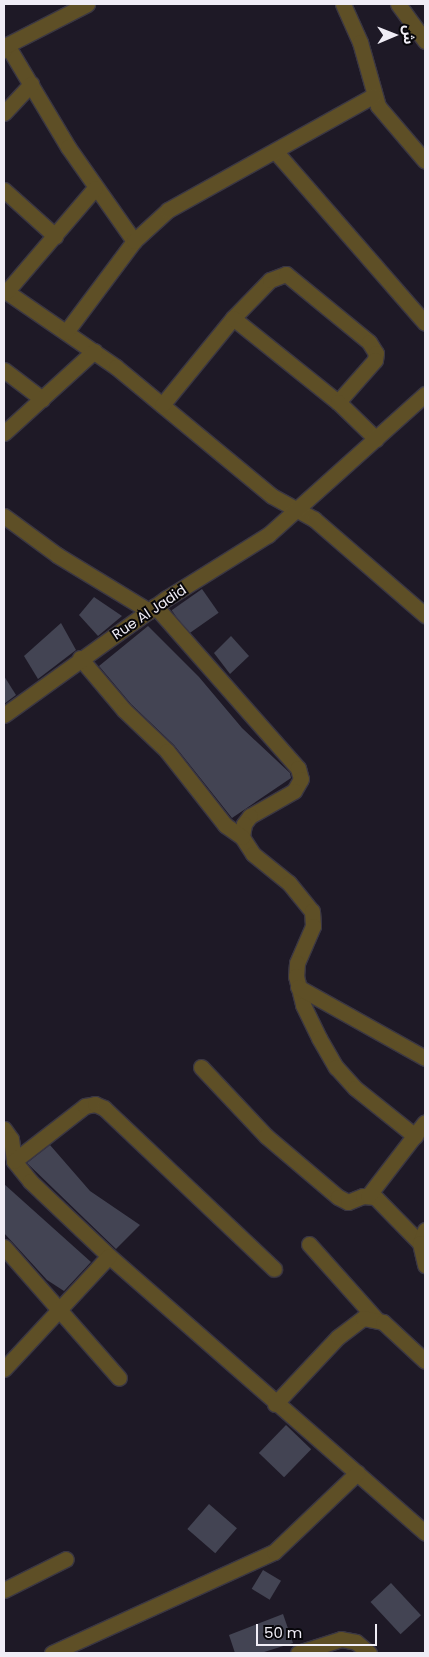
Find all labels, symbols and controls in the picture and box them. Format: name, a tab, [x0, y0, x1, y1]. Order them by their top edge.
north arrow	[369, 10, 419, 60]
text: ش	[399, 25, 419, 45]
street label: Rue Al Jadid	[109, 581, 189, 643]
scale bar	[259, 1614, 380, 1646]
text: 50 m	[264, 1622, 302, 1643]

